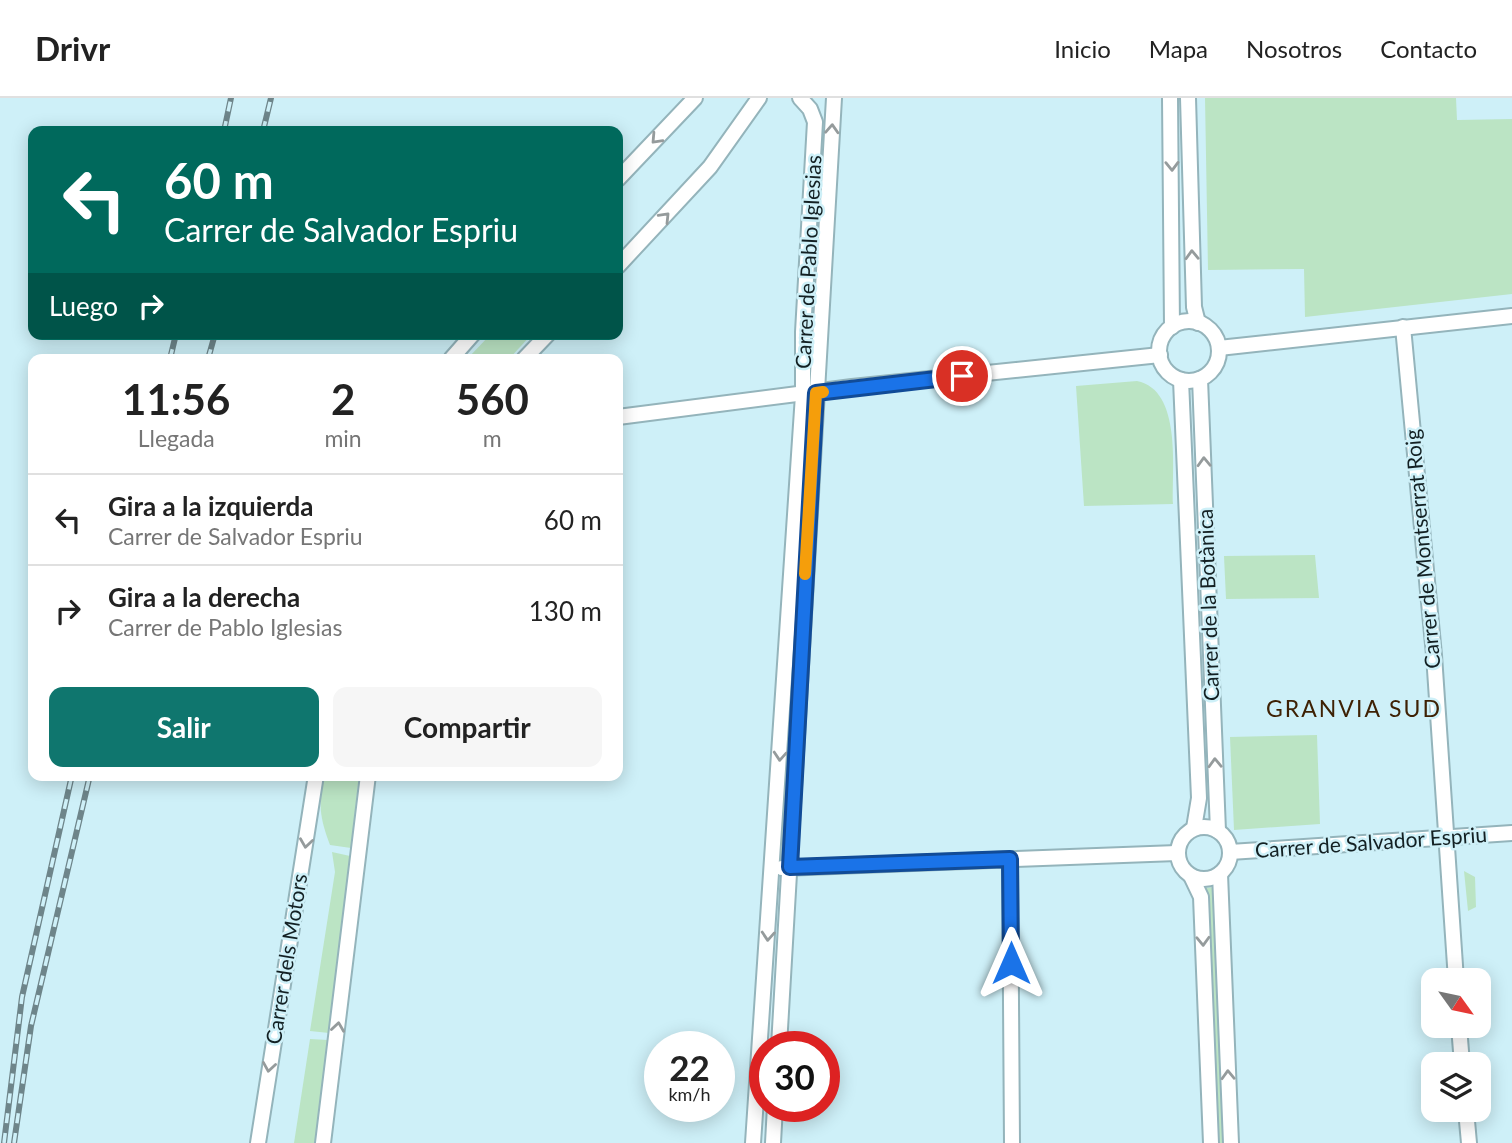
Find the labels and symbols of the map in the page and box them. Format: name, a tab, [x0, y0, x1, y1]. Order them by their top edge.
one-way arrow	[824, 123, 839, 134]
one-way arrow	[652, 131, 665, 144]
street label: Carrer de Pablo Iglesias	[789, 154, 826, 369]
one-way arrow	[1164, 161, 1179, 172]
one-way arrow	[657, 212, 670, 225]
one-way arrow	[1184, 249, 1200, 260]
pin	[932, 346, 992, 406]
street label: Carrer de Montserrat Roig	[1399, 428, 1444, 670]
one-way arrow	[1196, 457, 1211, 468]
street label: Carrer de la Botànica	[1192, 509, 1223, 702]
district label: GRANVIA SUD	[1266, 694, 1442, 722]
one-way arrow	[772, 751, 787, 762]
one-way arrow	[1208, 757, 1223, 768]
street label: Carrer de Salvador Espriu	[1254, 821, 1488, 862]
one-way arrow	[299, 837, 314, 849]
street label: Carrer dels Motors	[260, 872, 311, 1046]
position arrow	[974, 926, 1048, 1000]
one-way arrow	[761, 931, 776, 942]
one-way arrow	[1196, 936, 1211, 947]
north arrow	[1421, 968, 1491, 1038]
one-way arrow	[331, 1021, 346, 1033]
speed limit sign: 30	[749, 1031, 840, 1122]
one-way arrow	[262, 1061, 277, 1073]
one-way arrow	[1221, 1069, 1236, 1080]

